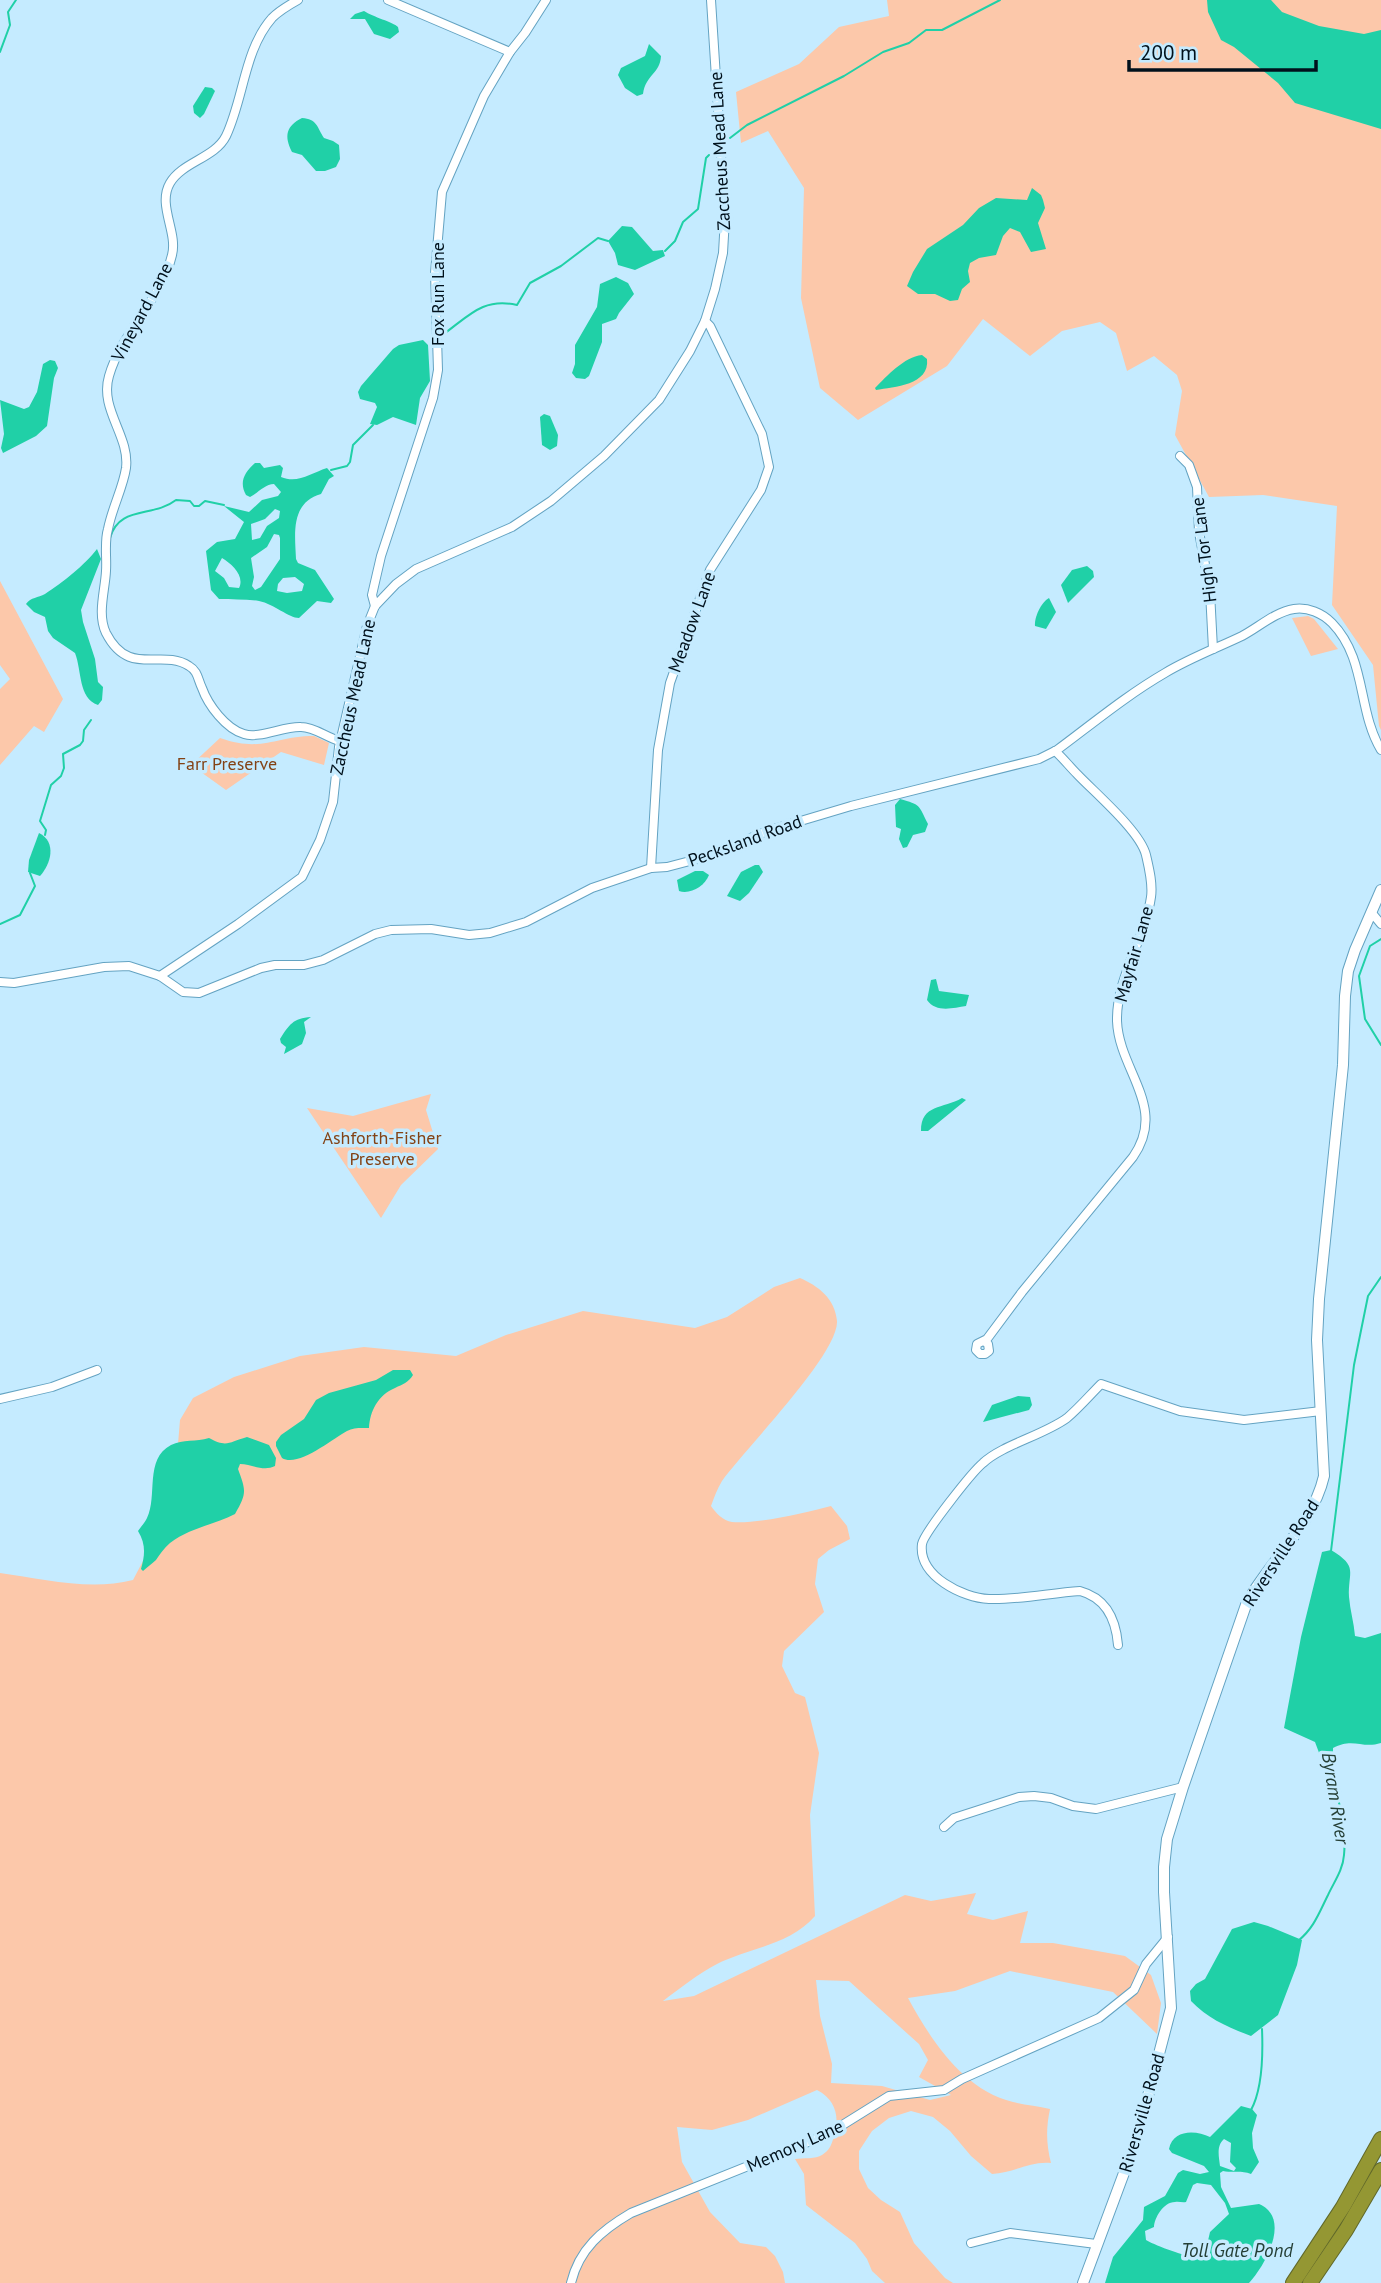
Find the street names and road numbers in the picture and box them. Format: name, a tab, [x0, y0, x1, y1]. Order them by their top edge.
street label: Zaccheus Mead Lane	[704, 71, 735, 231]
street label: Fox Run Lane	[426, 242, 449, 346]
street label: Vineyard Lane	[105, 258, 177, 366]
street label: High Tor Lane	[1186, 496, 1221, 604]
street label: Meadow Lane	[663, 568, 720, 676]
street label: Zaccheus Mead Lane	[325, 617, 380, 777]
street label: Pecksland Road	[685, 809, 805, 872]
street label: Mayfair Lane	[1109, 903, 1158, 1005]
street label: Riversville Road	[1237, 1495, 1324, 1611]
street label: Riversville Road	[1114, 2051, 1170, 2175]
street label: Memory Lane	[743, 2114, 847, 2177]

